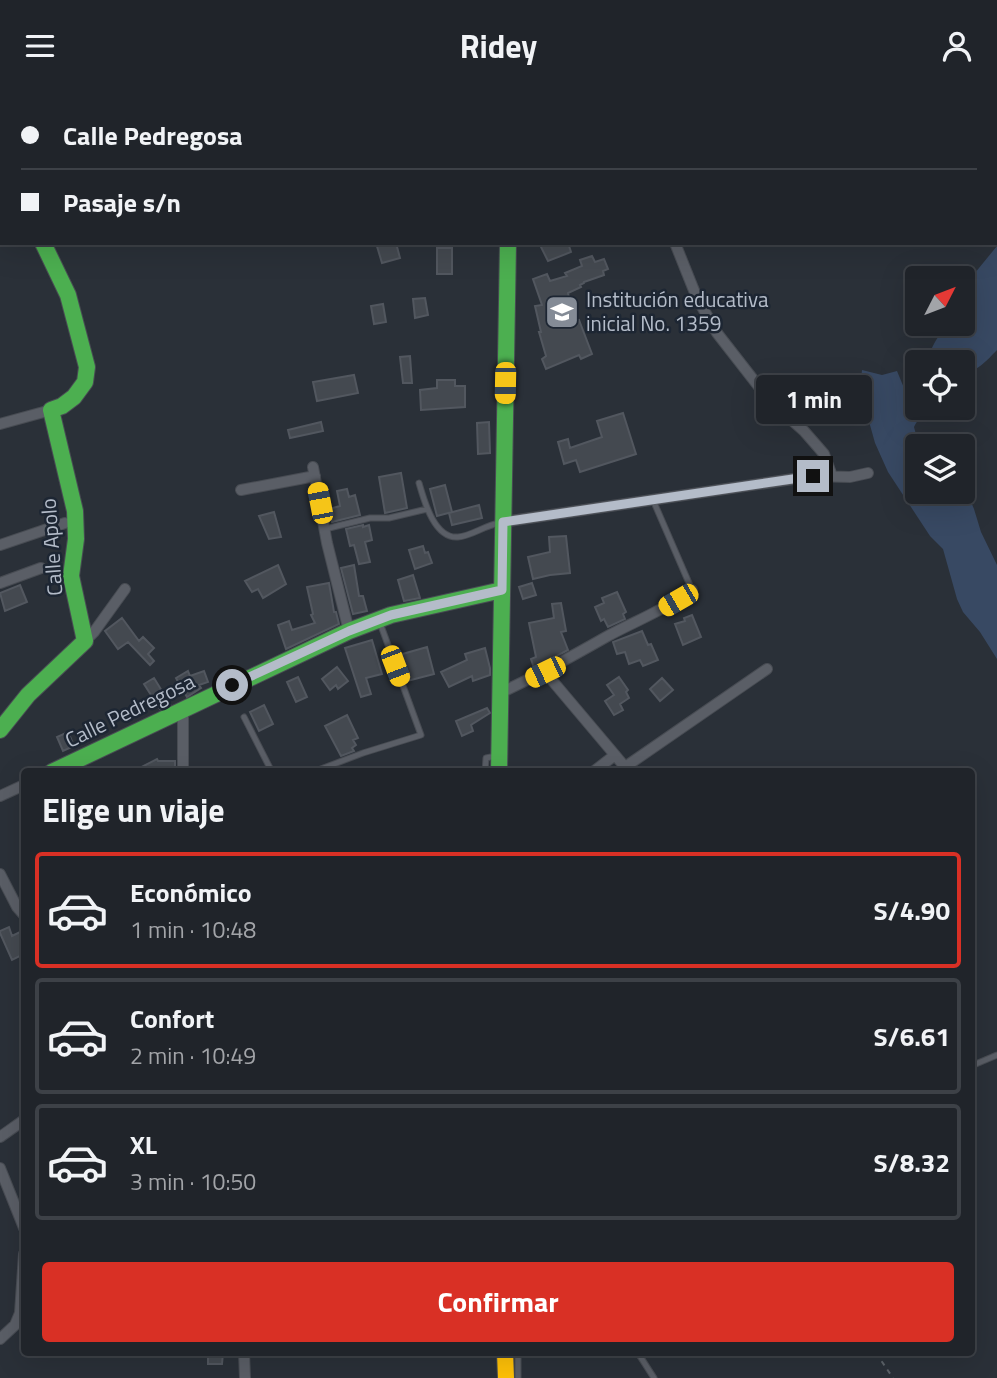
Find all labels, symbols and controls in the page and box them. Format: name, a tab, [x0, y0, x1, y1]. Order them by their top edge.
text: Ridey	[460, 22, 537, 70]
icon: menu	[21, 27, 59, 65]
icon: person	[938, 27, 976, 65]
text: Calle Pedregosa	[63, 116, 242, 155]
text: Pasaje s/n	[63, 183, 181, 222]
north arrow	[905, 266, 975, 336]
map controls	[905, 266, 975, 504]
place label: Institución educativa inicial No. 1359	[586, 283, 769, 339]
school or university icon: Institución educativa inicial No. 1359	[543, 293, 581, 331]
button: locate	[905, 350, 975, 420]
car	[495, 362, 516, 404]
callout: 1 min	[755, 375, 871, 423]
text: 1 min	[786, 382, 842, 417]
button: layers	[905, 434, 975, 504]
route end	[797, 460, 829, 492]
car	[306, 480, 335, 526]
street label: Calle Apolo	[32, 497, 70, 597]
car	[655, 580, 702, 620]
car	[378, 643, 413, 689]
car	[522, 653, 569, 691]
street label: Calle Pedregosa	[59, 665, 200, 755]
route start	[216, 669, 248, 701]
text: Elige un viaje	[42, 786, 225, 834]
text: Económico	[130, 873, 252, 912]
icon: car	[46, 879, 109, 942]
text: S/4.90	[873, 891, 950, 930]
text: 1 min · 10:48	[130, 912, 256, 947]
text: Confort	[130, 999, 214, 1038]
icon: car	[46, 1005, 109, 1068]
text: S/6.61	[873, 1017, 950, 1056]
text: 2 min · 10:49	[130, 1038, 256, 1073]
text: XL	[130, 1125, 157, 1164]
icon: car	[46, 1131, 109, 1194]
text: S/8.32	[873, 1143, 950, 1182]
text: 3 min · 10:50	[130, 1164, 256, 1199]
button: Confirmar	[42, 1262, 954, 1342]

